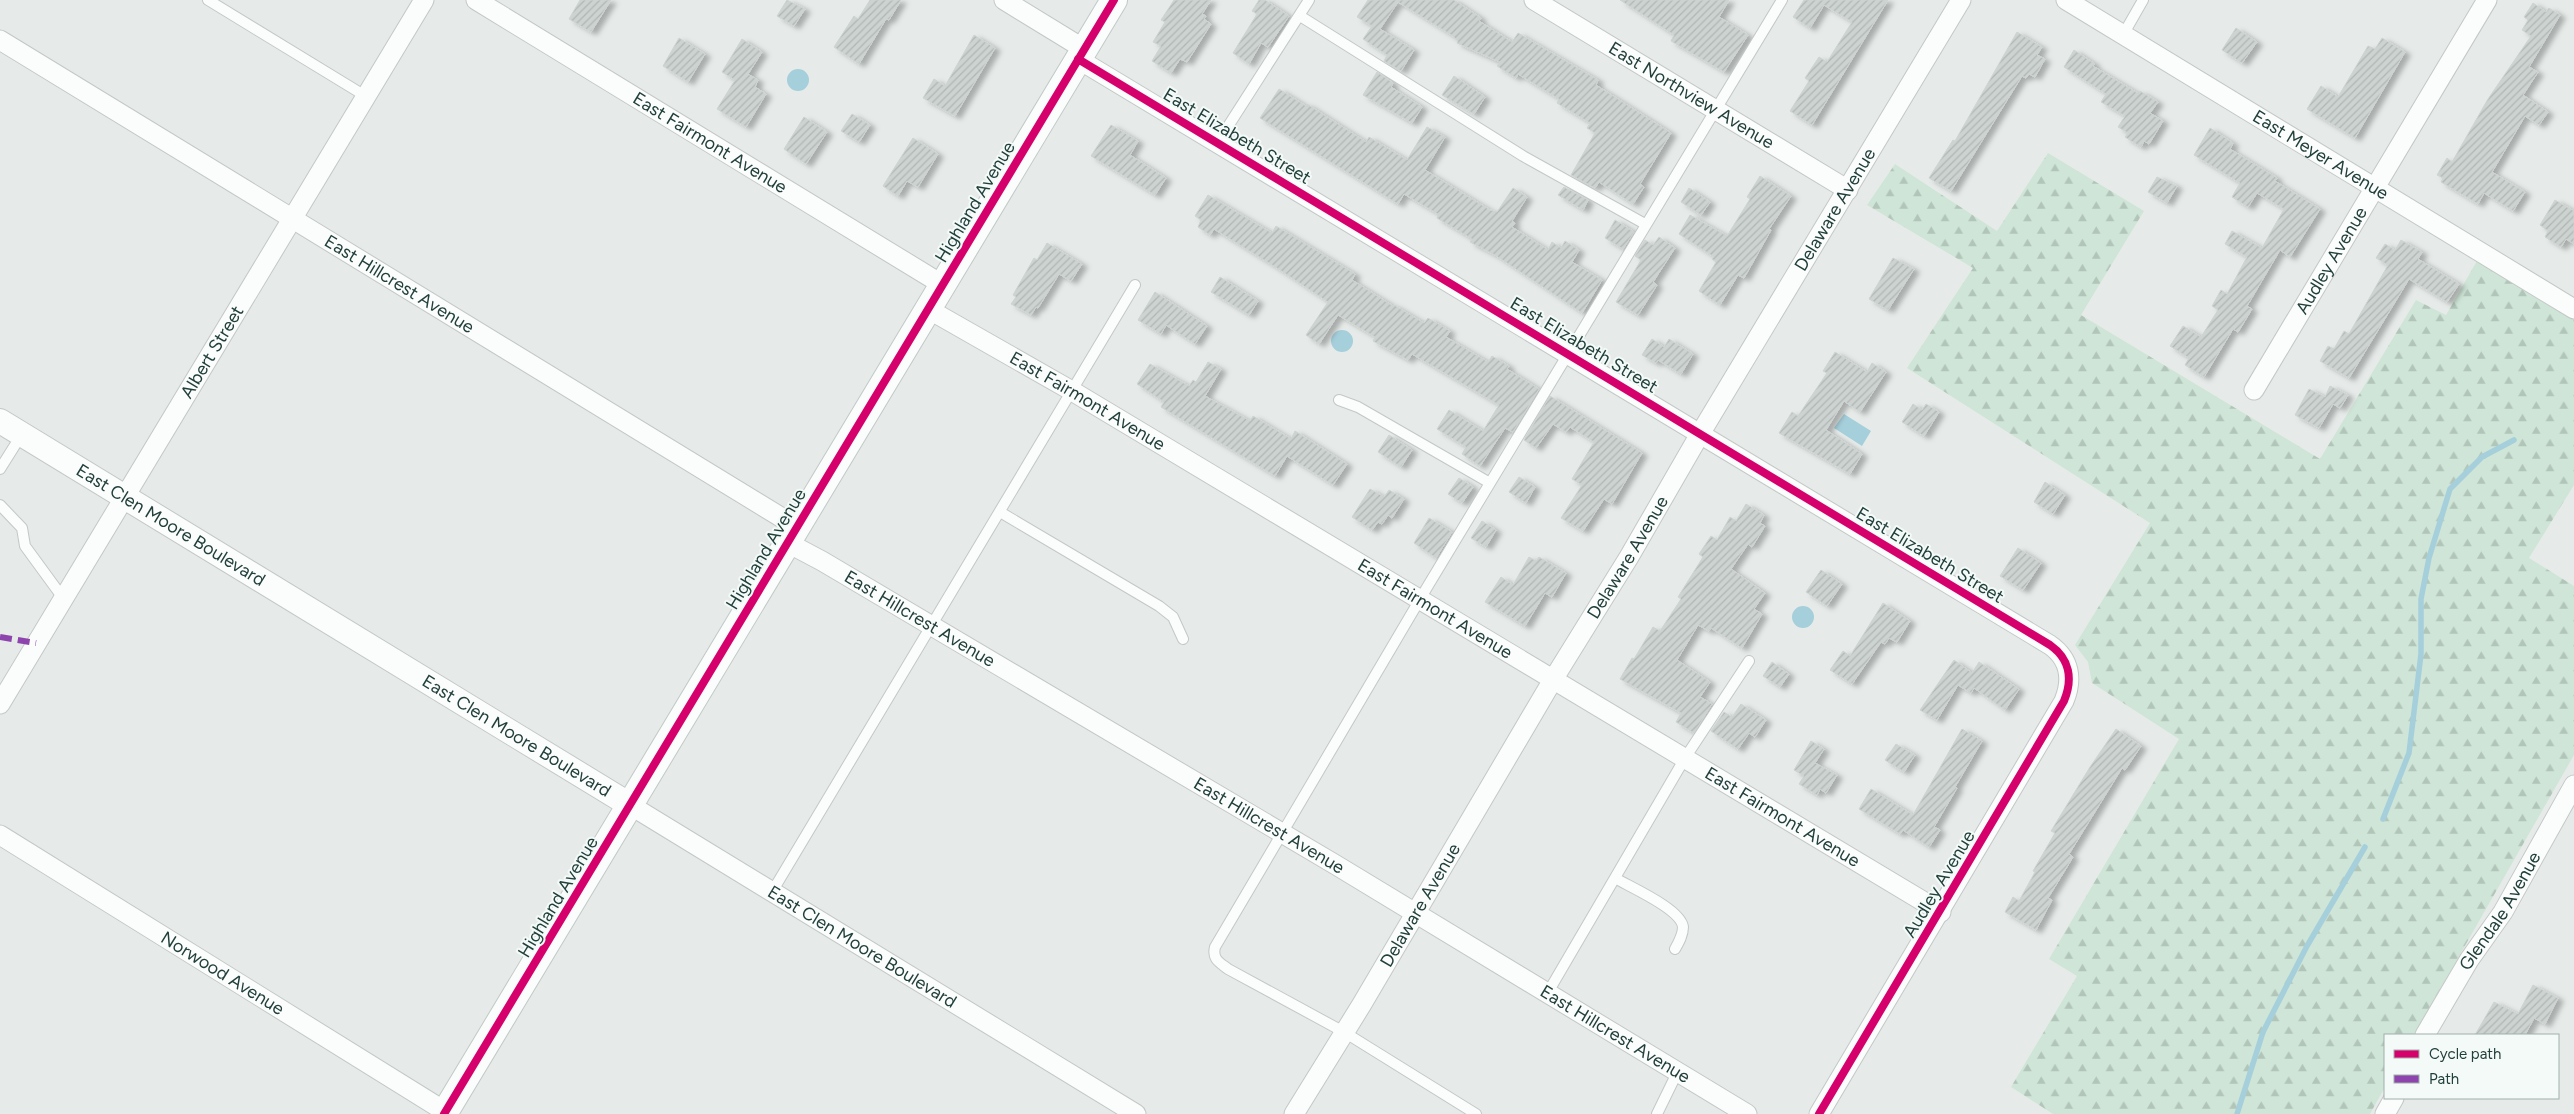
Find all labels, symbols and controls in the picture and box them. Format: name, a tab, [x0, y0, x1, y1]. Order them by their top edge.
street label: East Northview Avenue	[1605, 37, 1778, 154]
street label: East Elizabeth Street	[1159, 83, 1315, 189]
street label: East Fairmont Avenue	[629, 87, 791, 198]
street label: East Meyer Avenue	[2249, 105, 2393, 205]
street label: Highland Avenue	[930, 137, 1020, 267]
street label: Delaware Avenue	[1790, 144, 1880, 275]
street label: Audley Avenue	[2291, 203, 2372, 318]
street label: East Hillcrest Avenue	[320, 230, 478, 338]
street label: East Elizabeth Street	[1506, 292, 1662, 398]
street label: Albert Street	[176, 301, 248, 402]
street label: East Fairmont Avenue	[1006, 347, 1169, 455]
street label: East Clen Moore Boulevard	[72, 459, 269, 591]
street label: Highland Avenue	[721, 484, 811, 614]
street label: Delaware Avenue	[1582, 492, 1673, 623]
street label: East Elizabeth Street	[1852, 502, 2008, 608]
street label: East Fairmont Avenue	[1354, 554, 1517, 664]
street label: East Hillcrest Avenue	[840, 566, 999, 672]
street label: East Clen Moore Boulevard	[418, 670, 615, 802]
street label: East Fairmont Avenue	[1701, 762, 1864, 872]
street label: East Hillcrest Avenue	[1190, 772, 1349, 879]
street label: Audley Avenue	[1898, 826, 1980, 942]
street label: Highland Avenue	[513, 832, 603, 962]
street label: Delaware Avenue	[1375, 839, 1465, 971]
street label: Glendale Avenue	[2454, 848, 2546, 974]
street label: East Clen Moore Boulevard	[764, 881, 961, 1013]
street label: Norwood Avenue	[157, 927, 288, 1020]
street label: East Hillcrest Avenue	[1536, 980, 1694, 1088]
legend	[2384, 1034, 2559, 1099]
text: Cycle path	[2429, 1045, 2501, 1063]
text: Path	[2429, 1070, 2459, 1088]

